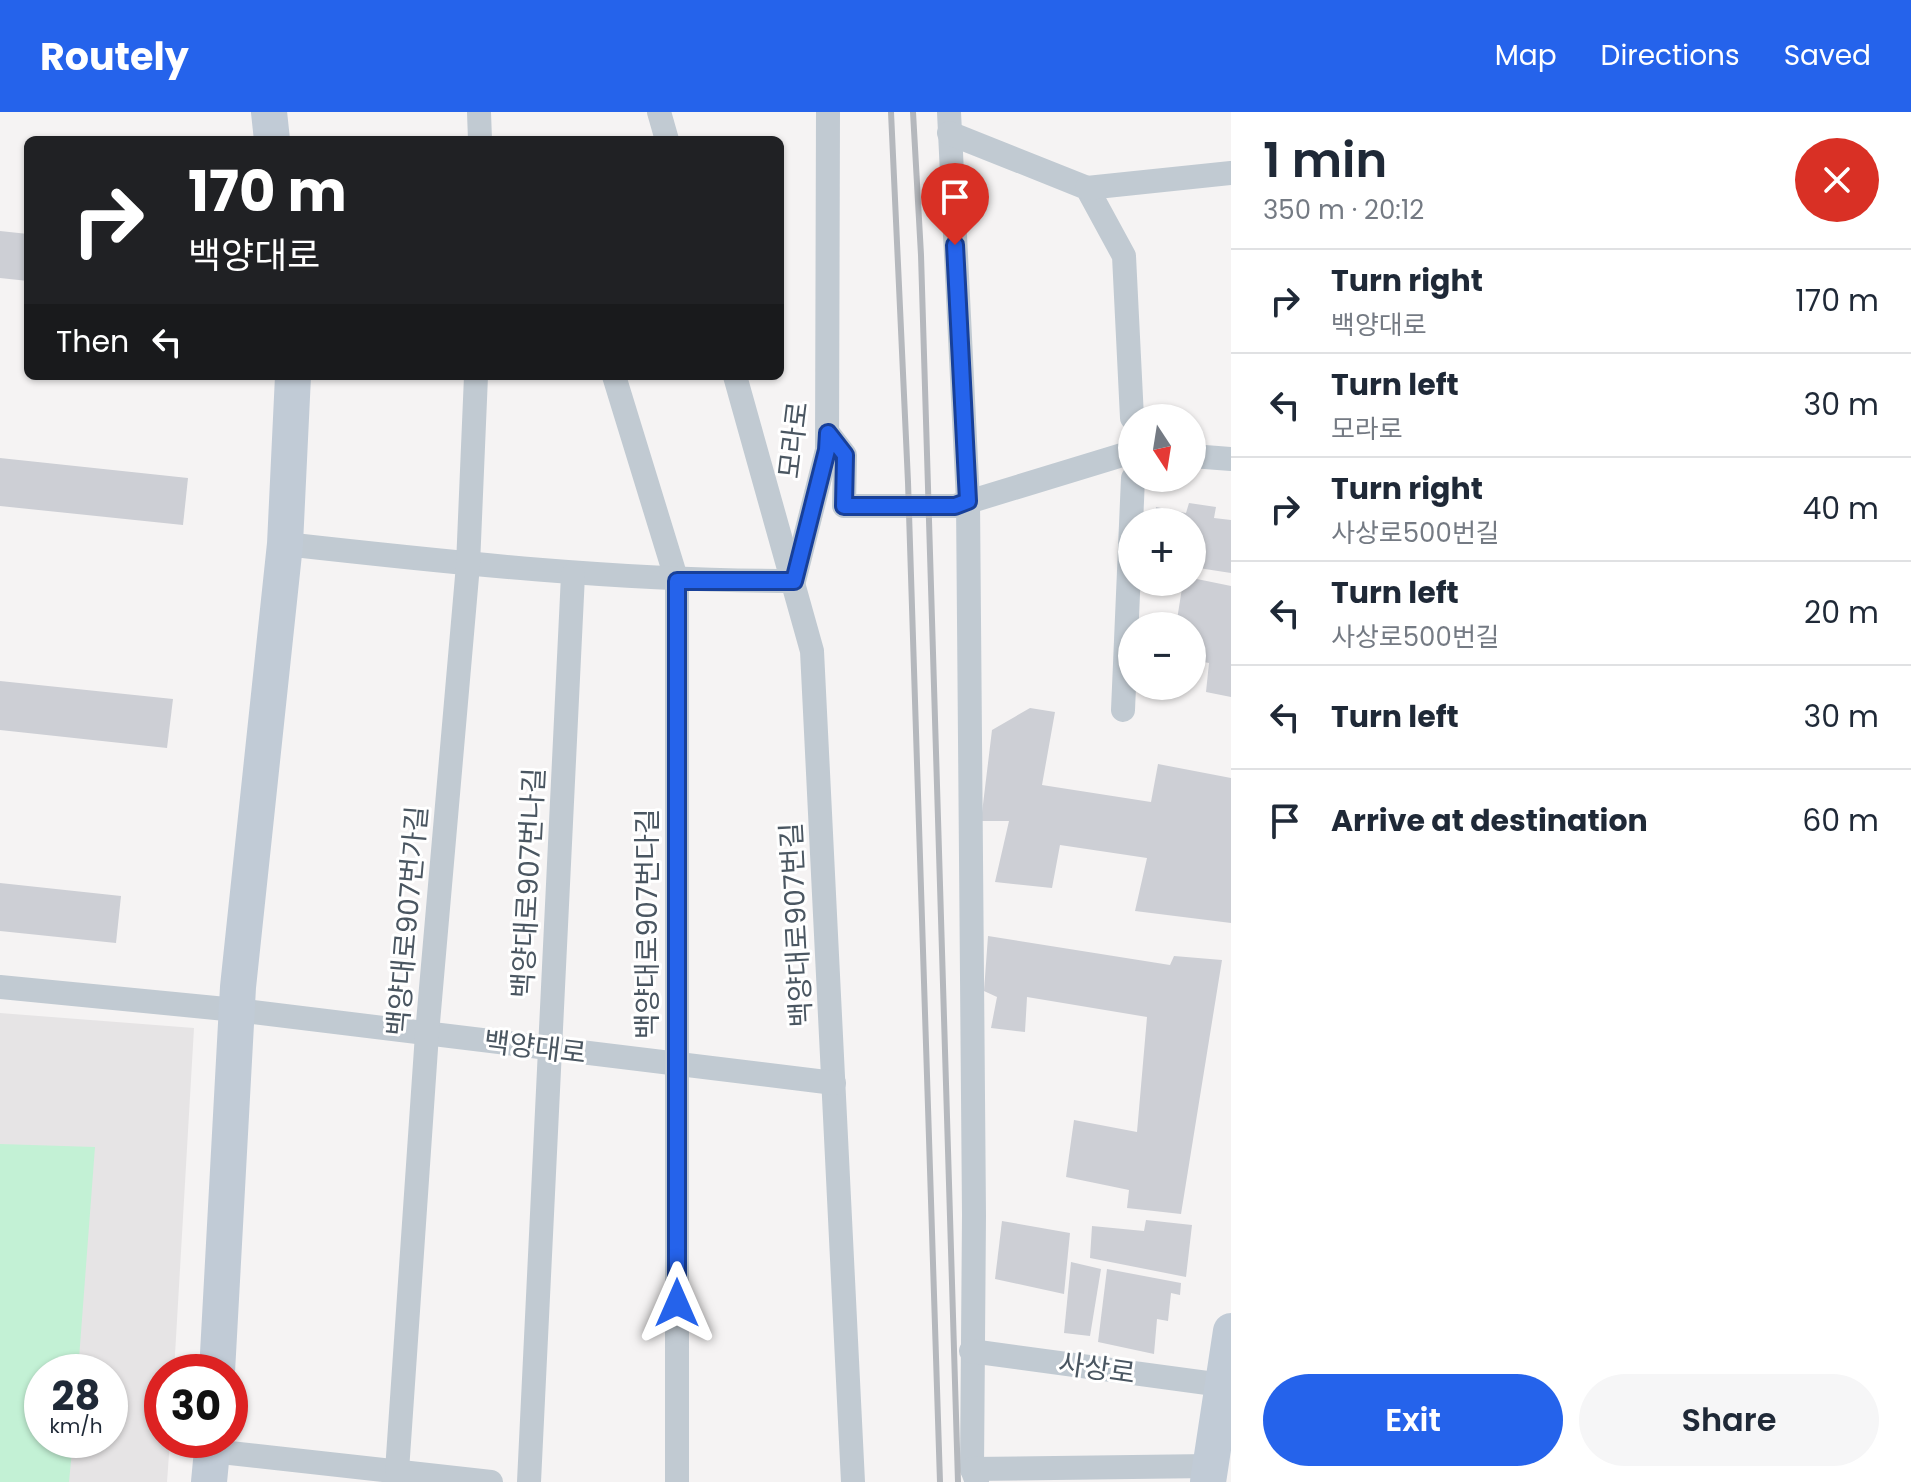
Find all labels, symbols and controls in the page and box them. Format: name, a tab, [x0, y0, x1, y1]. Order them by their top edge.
text: Routely	[40, 30, 189, 83]
text: Map	[1495, 36, 1557, 75]
text: Directions	[1601, 36, 1740, 75]
text: Saved	[1784, 36, 1871, 75]
text: 1 min	[1263, 127, 1387, 194]
button: close	[1795, 138, 1879, 222]
text: 170 m	[188, 152, 347, 231]
pin	[921, 163, 989, 245]
icon: right	[56, 168, 160, 272]
icon: arrive	[933, 175, 977, 219]
text: 350 m · 20:12	[1263, 192, 1424, 228]
text: 백양대로	[188, 230, 320, 281]
text: Turn right	[1331, 259, 1483, 302]
icon: right	[1263, 279, 1307, 323]
text: 170 m	[1795, 279, 1879, 322]
text: 백양대로	[1331, 307, 1427, 343]
text: Then	[56, 320, 129, 363]
icon: left	[145, 320, 189, 364]
text: Turn left	[1331, 363, 1459, 406]
icon: left	[1263, 383, 1307, 427]
text: 30 m	[1804, 383, 1879, 426]
street label: 모라로	[769, 399, 818, 481]
north arrow	[1118, 404, 1206, 492]
map controls	[1118, 404, 1206, 700]
text: 모라로	[1331, 411, 1403, 447]
text: Turn right	[1331, 467, 1483, 510]
icon: right	[1263, 487, 1307, 531]
text: 40 m	[1802, 487, 1879, 530]
button: +	[1118, 508, 1206, 596]
text: 사상로500번길	[1331, 515, 1500, 551]
text: Turn left	[1331, 571, 1459, 614]
icon: left	[1263, 591, 1307, 635]
text: 20 m	[1804, 591, 1879, 634]
button: −	[1118, 612, 1206, 700]
text: 사상로500번길	[1331, 619, 1500, 655]
icon: left	[1263, 695, 1307, 739]
text: Turn left	[1331, 695, 1459, 738]
text: 30 m	[1804, 695, 1879, 738]
street label: 백양대로907번나길	[503, 767, 554, 999]
icon: arrive	[1263, 799, 1307, 843]
text: Arrive at destination	[1331, 799, 1648, 842]
text: 60 m	[1802, 799, 1879, 842]
street label: 백양대로907번가길	[378, 804, 437, 1038]
street label: 백양대로907번다길	[628, 809, 667, 1039]
street label: 백양대로907번길	[772, 822, 821, 1028]
street label: 백양대로	[481, 1022, 588, 1073]
position arrow	[635, 1261, 719, 1345]
street label: 사상로	[1056, 1344, 1138, 1393]
speed limit sign: 30	[144, 1354, 248, 1458]
text: 28	[52, 1368, 100, 1424]
button: Exit	[1263, 1374, 1563, 1466]
button: Share	[1579, 1374, 1879, 1466]
text: km/h	[49, 1412, 103, 1440]

